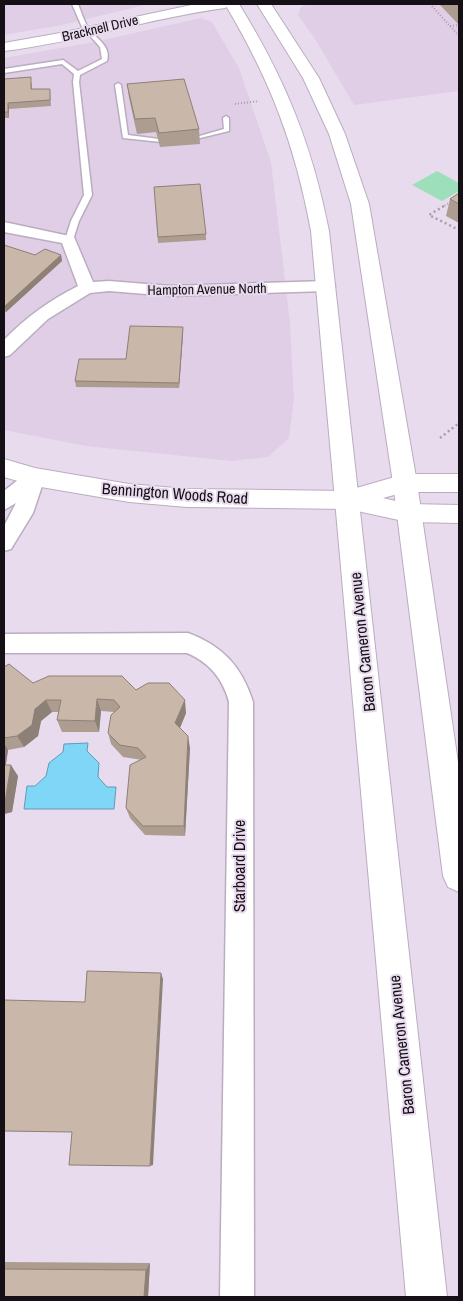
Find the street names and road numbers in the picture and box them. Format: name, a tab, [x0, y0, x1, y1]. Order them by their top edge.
street label: Bracknell Drive	[60, 10, 140, 46]
street label: Hampton Avenue North	[147, 279, 267, 299]
street label: Bennington Woods Road	[101, 477, 249, 509]
street label: Baron Cameron Avenue	[344, 571, 380, 713]
street label: Starboard Drive	[228, 820, 250, 912]
street label: Baron Cameron Avenue	[383, 974, 419, 1116]

